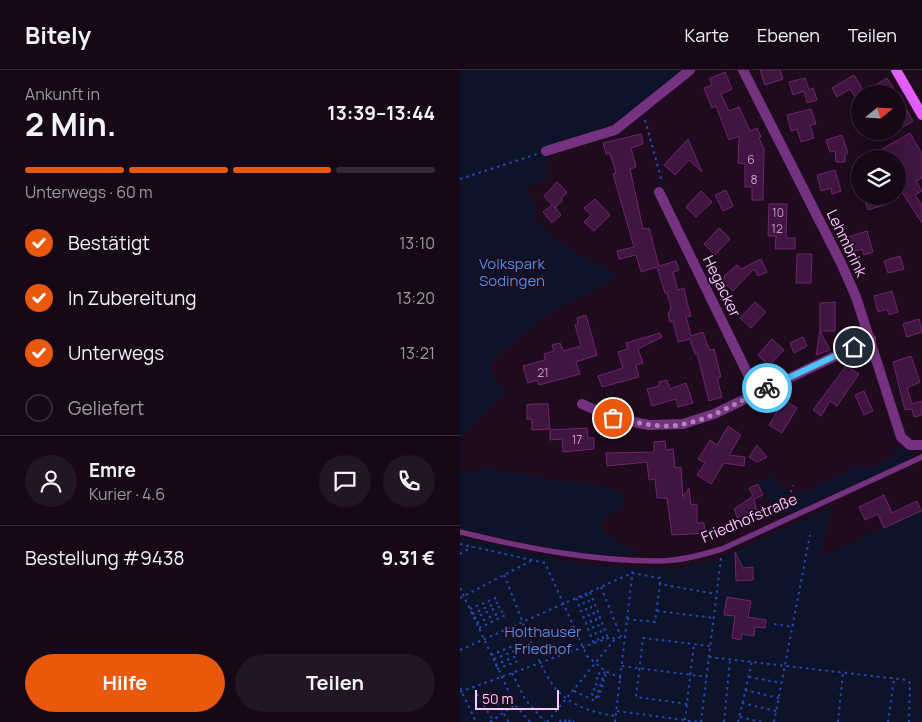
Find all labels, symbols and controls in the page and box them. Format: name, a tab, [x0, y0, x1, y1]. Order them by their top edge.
text: Bitely	[25, 18, 91, 51]
text: Karte	[685, 23, 729, 47]
text: Ebenen	[757, 23, 820, 47]
text: Teilen	[848, 23, 897, 47]
text: Ankunft in	[25, 83, 100, 105]
north arrow	[851, 85, 906, 140]
map controls	[851, 85, 906, 205]
text: 13:39–13:44	[327, 100, 435, 126]
text: 2 Min.	[25, 102, 117, 146]
button: layers	[851, 150, 906, 205]
house number: 6	[747, 151, 755, 168]
house number: 8	[751, 171, 758, 188]
text: Unterwegs · 60 m	[25, 181, 153, 203]
house number: 10	[772, 204, 784, 221]
street label: Lehmbrink	[822, 206, 873, 281]
house number: 12	[771, 220, 783, 237]
icon: check	[25, 229, 53, 257]
text: Bestätigt	[68, 230, 150, 256]
text: 13:10	[399, 232, 435, 254]
street label: Hegacker	[698, 252, 746, 321]
park label: Volkspark Sodingen	[479, 253, 545, 291]
icon: check	[25, 284, 53, 312]
text: In Zubereitung	[68, 285, 196, 311]
text: 13:20	[396, 287, 435, 309]
pin	[833, 326, 875, 368]
icon: home	[840, 333, 868, 361]
icon: check	[25, 339, 53, 367]
text: Unterwegs	[68, 340, 164, 366]
text: 13:21	[400, 342, 435, 364]
courier	[742, 363, 792, 413]
house number: 21	[537, 364, 549, 381]
icon: bike	[753, 374, 781, 402]
text: Geliefert	[68, 395, 144, 421]
pin	[592, 397, 634, 439]
icon: bag	[599, 404, 627, 432]
house number: 17	[572, 431, 582, 448]
button: person	[25, 455, 77, 507]
button: chat	[319, 455, 371, 507]
button: phone	[383, 455, 435, 507]
text: Emre	[89, 457, 136, 483]
text: Kurier · 4.6	[89, 483, 165, 505]
street label: Friedhofstraße	[698, 488, 800, 548]
text: Bestellung #9438	[25, 545, 185, 571]
text: 9.31 €	[381, 545, 435, 571]
park label: Holthauser Friedhof	[505, 621, 582, 659]
button: Hilfe	[25, 654, 225, 712]
button: Teilen	[235, 654, 435, 712]
scale bar	[475, 687, 559, 710]
text: 50 m	[482, 689, 513, 708]

